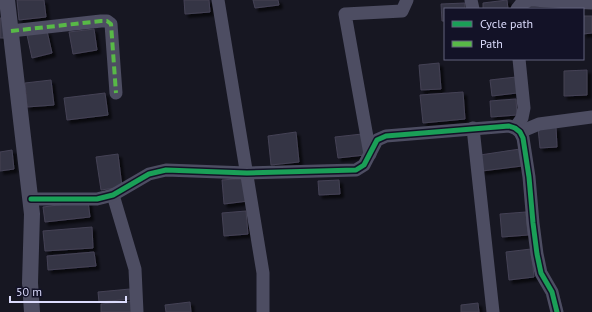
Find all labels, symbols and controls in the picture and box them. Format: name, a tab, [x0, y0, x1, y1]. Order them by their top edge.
legend	[444, 8, 584, 60]
text: Cycle path	[480, 16, 533, 31]
text: Path	[480, 36, 503, 51]
scale bar	[10, 278, 126, 304]
text: 50 m	[16, 284, 42, 299]

